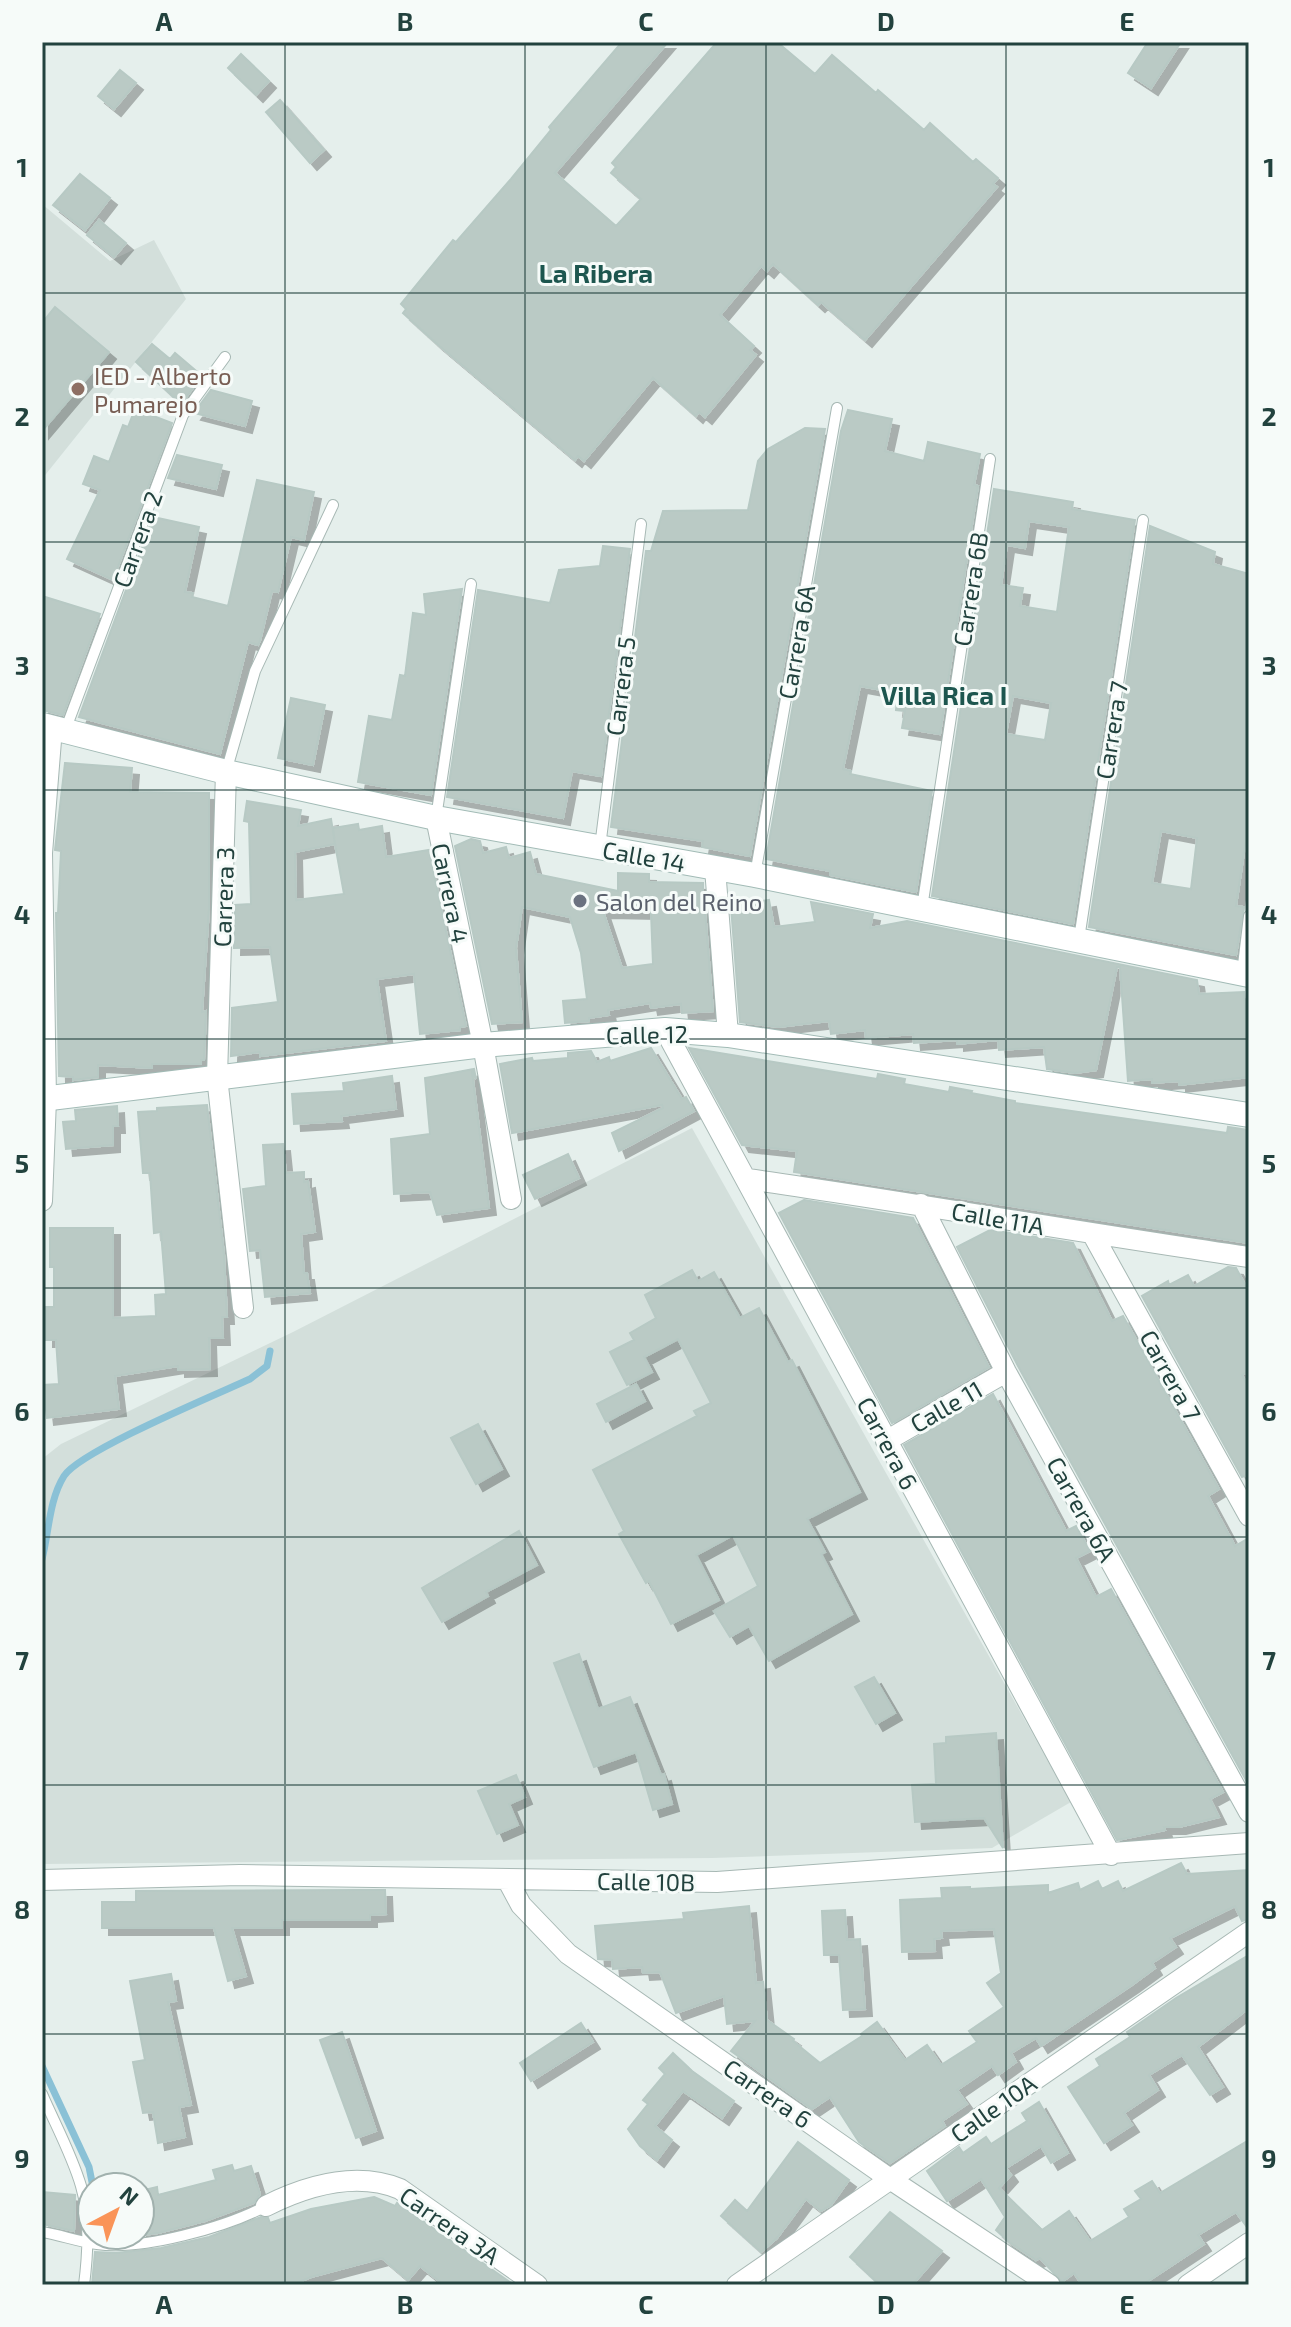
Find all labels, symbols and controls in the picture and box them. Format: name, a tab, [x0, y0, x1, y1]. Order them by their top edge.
text: A	[156, 5, 173, 36]
text: B	[397, 5, 413, 36]
text: C	[638, 5, 654, 36]
text: D	[877, 5, 895, 36]
text: E	[1119, 5, 1135, 36]
text: 1	[16, 151, 28, 182]
text: 1	[1263, 151, 1275, 182]
district label: La Ribera	[539, 257, 653, 288]
place label: IED - Alberto Pumarejo	[94, 361, 232, 418]
marker: IED - Alberto Pumarejo	[69, 380, 87, 398]
text: 2	[14, 400, 30, 431]
text: 2	[1261, 400, 1277, 431]
street label: Carrera 2	[106, 487, 168, 591]
street label: Carrera 6B	[947, 530, 993, 648]
street label: Carrera 6A	[772, 583, 820, 701]
street label: Carrera 5	[600, 635, 640, 737]
text: 3	[15, 649, 29, 680]
text: 3	[1262, 649, 1276, 680]
district label: Villa Rica I	[881, 679, 1007, 710]
street label: Carrera 7	[1089, 679, 1133, 781]
street label: Calle 14	[600, 834, 688, 878]
street label: Carrera 4	[426, 840, 476, 946]
street label: Carrera 3	[207, 846, 239, 948]
place label: Salon del Reino	[596, 887, 762, 916]
marker: Salon del Reino	[571, 892, 589, 910]
text: 4	[14, 898, 30, 929]
text: 4	[1261, 898, 1277, 929]
street label: Calle 12	[606, 1019, 688, 1049]
text: 5	[15, 1147, 29, 1178]
text: 5	[1262, 1147, 1276, 1178]
street label: Calle 11A	[949, 1196, 1047, 1240]
street label: Carrera 7	[1134, 1325, 1208, 1425]
street label: Calle 11	[905, 1374, 987, 1438]
street label: Carrera 6	[852, 1392, 924, 1494]
text: 6	[14, 1395, 30, 1426]
text: 6	[1261, 1395, 1277, 1426]
street label: Carrera 6A	[1041, 1451, 1123, 1567]
text: 7	[15, 1644, 29, 1675]
text: 7	[1262, 1644, 1276, 1675]
street label: Calle 10B	[597, 1866, 695, 1896]
text: 8	[14, 1893, 30, 1924]
text: 8	[1261, 1893, 1277, 1924]
street label: Carrera 6	[718, 2052, 818, 2134]
street label: Calle 10A	[944, 2068, 1042, 2148]
text: 9	[14, 2142, 30, 2173]
text: 9	[1261, 2142, 1277, 2173]
north arrow	[76, 2171, 156, 2251]
text: N	[115, 2180, 144, 2210]
street label: Carrera 3A	[395, 2180, 506, 2270]
text: A	[156, 2288, 173, 2319]
text: B	[397, 2288, 413, 2319]
text: C	[638, 2288, 654, 2319]
text: D	[877, 2288, 895, 2319]
text: E	[1119, 2288, 1135, 2319]

